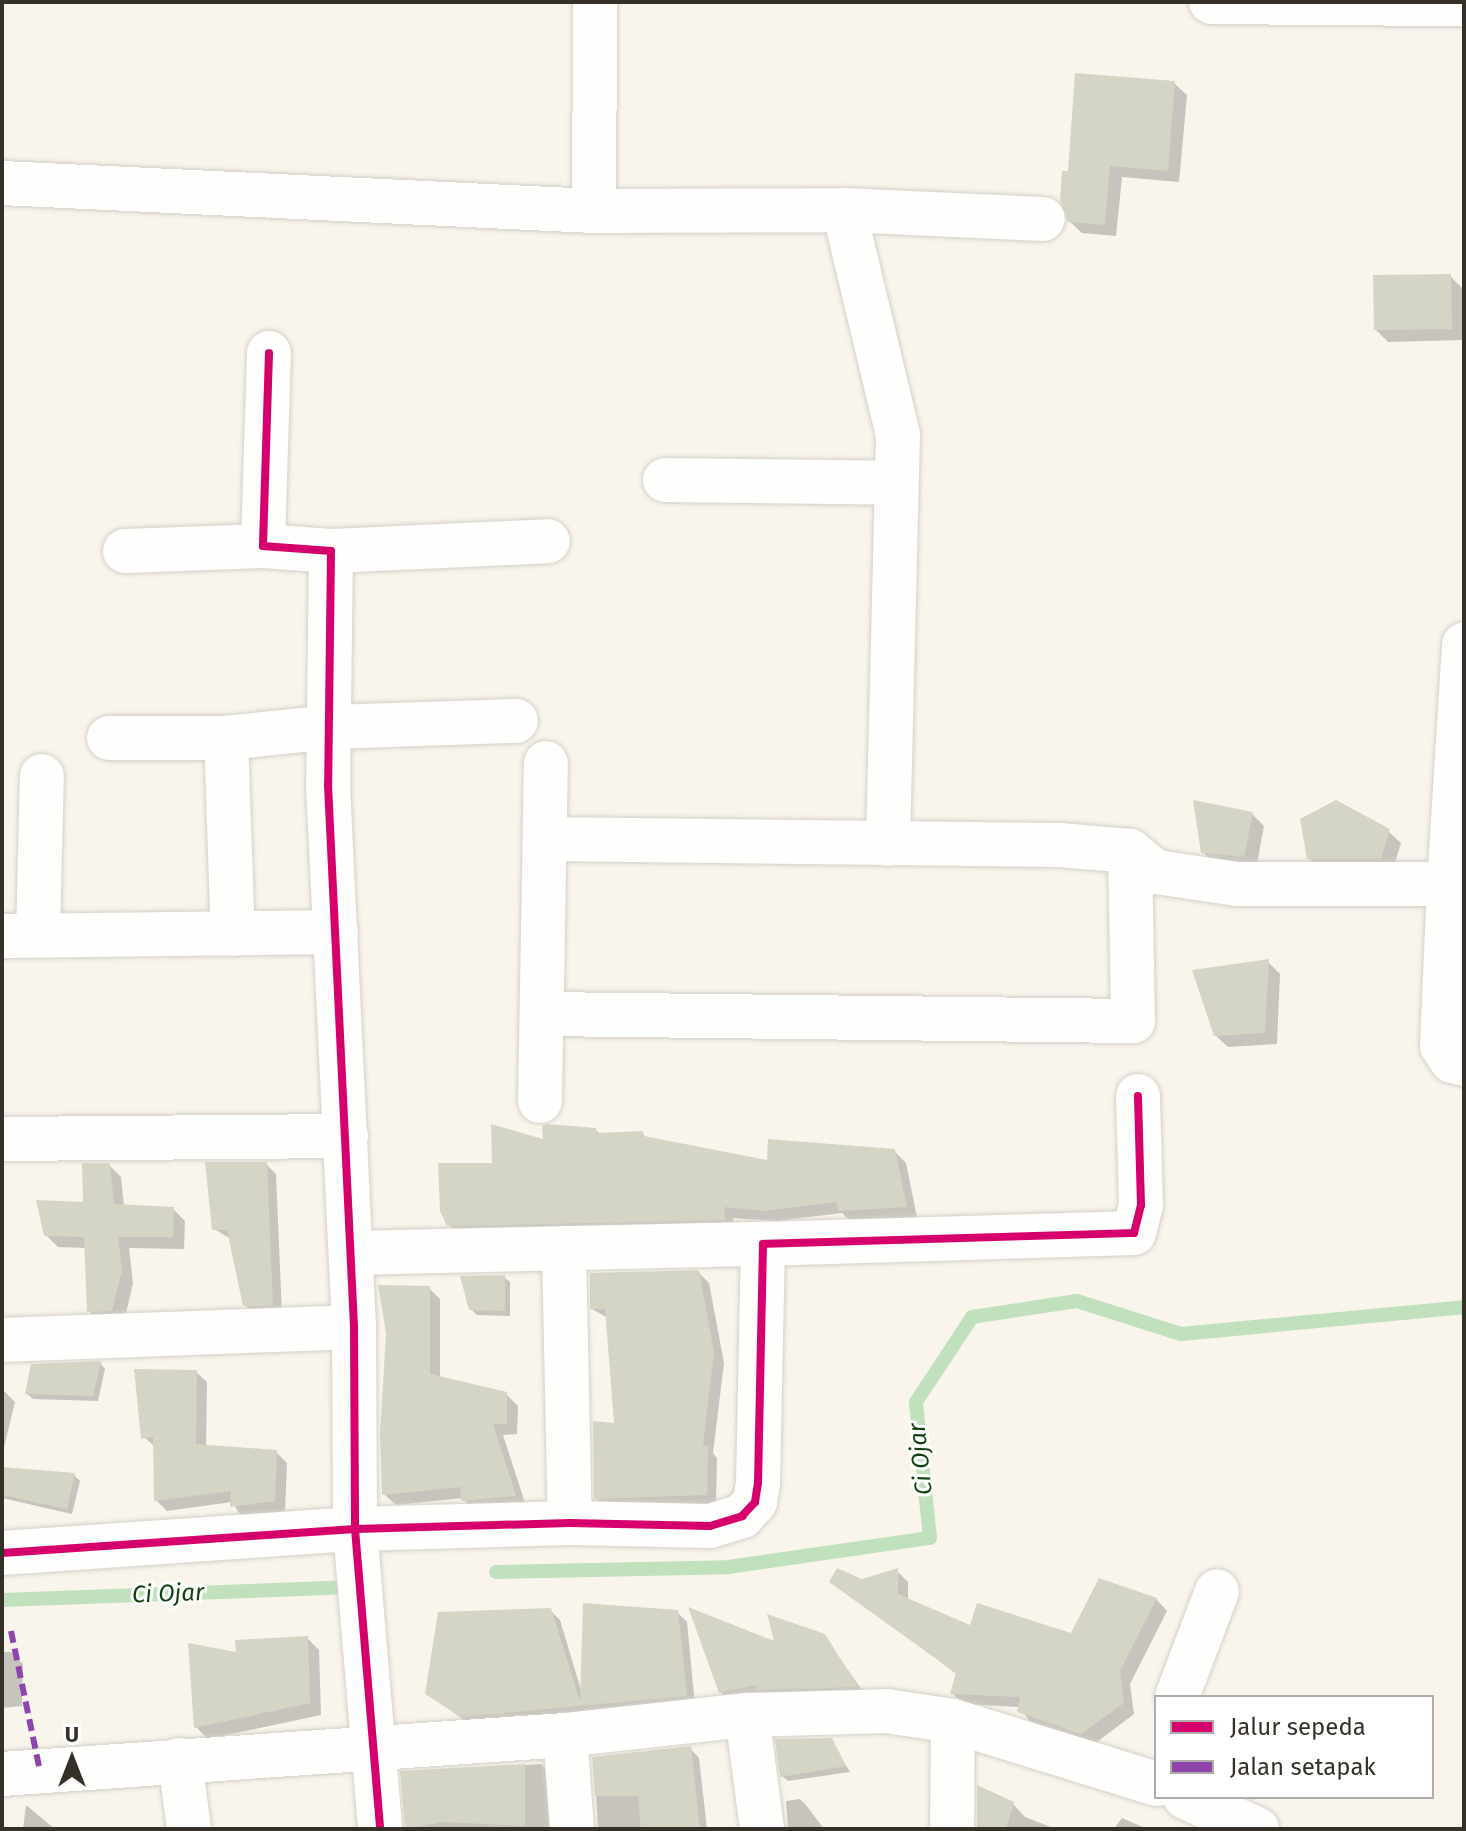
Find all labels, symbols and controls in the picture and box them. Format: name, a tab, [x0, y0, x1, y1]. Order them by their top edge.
water label: Ci Ojar	[903, 1422, 939, 1496]
water label: Ci Ojar	[131, 1578, 205, 1610]
legend	[1154, 1695, 1434, 1799]
text: Jalur sepeda	[1230, 1713, 1366, 1741]
north arrow	[32, 1719, 112, 1799]
text: U	[65, 1721, 79, 1748]
text: Jalan setapak	[1230, 1753, 1376, 1781]

